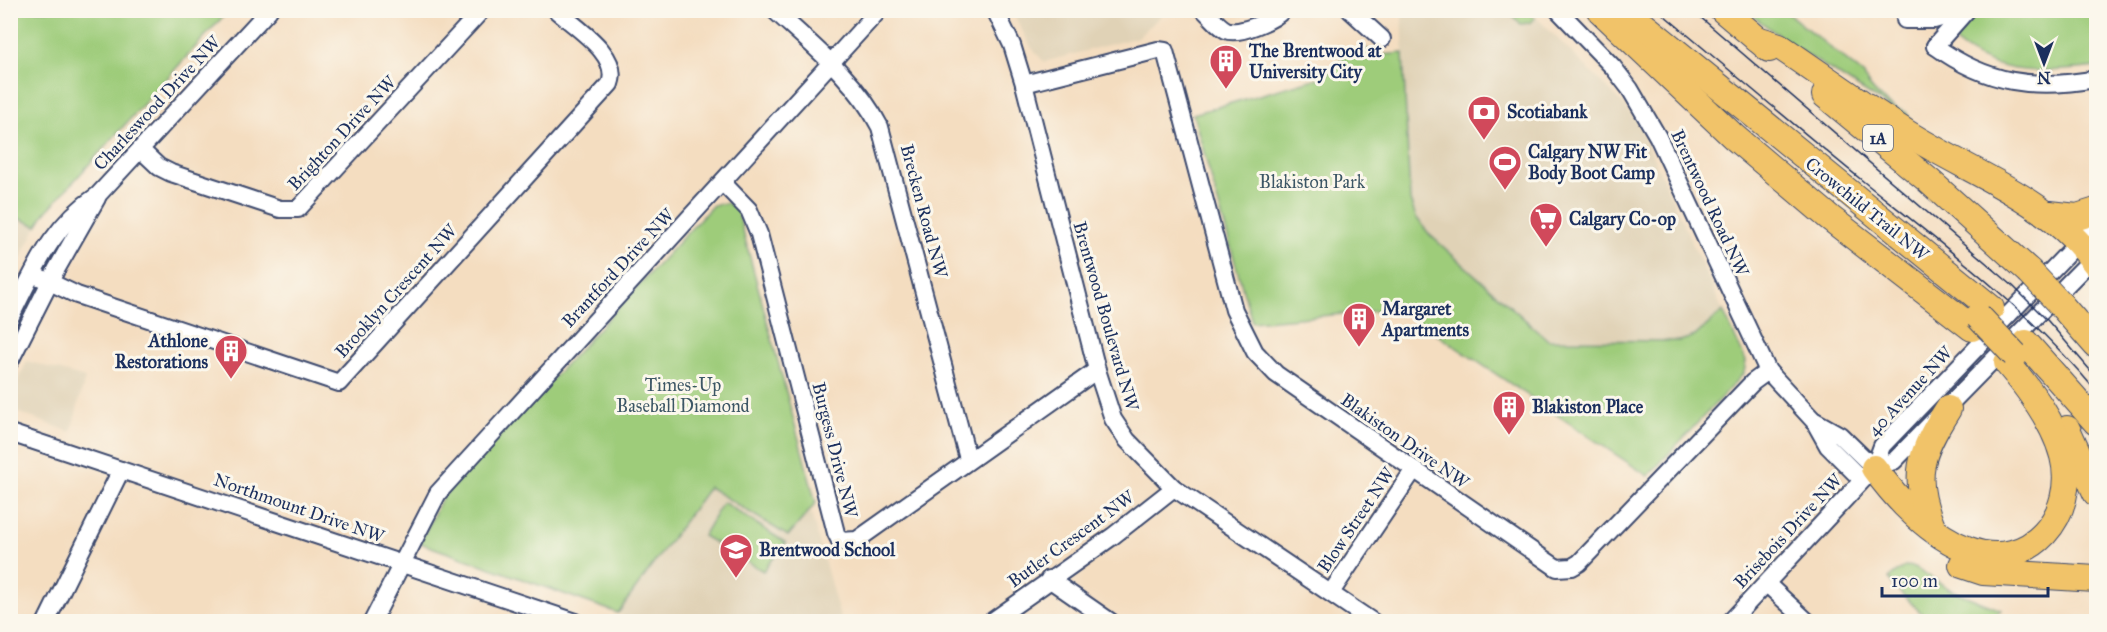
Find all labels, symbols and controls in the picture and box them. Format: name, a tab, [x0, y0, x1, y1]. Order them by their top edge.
street label: Charleswood Drive NW	[89, 30, 226, 175]
north arrow	[2014, 33, 2074, 93]
place label: The Brentwood at University City	[1248, 40, 1382, 84]
building icon: The Brentwood at University City	[1208, 43, 1244, 90]
text: N	[2037, 68, 2051, 87]
street label: Brighton Drive NW	[283, 70, 402, 196]
bank icon: Scotiabank	[1466, 94, 1502, 141]
place label: Scotiabank	[1507, 101, 1588, 123]
road number: 1A	[1863, 125, 1893, 151]
street label: Brentwood Road NW	[1666, 126, 1754, 281]
place label: Calgary NW Fit Body Boot Camp	[1528, 141, 1655, 185]
street label: Brecken Road NW	[896, 142, 953, 281]
sports icon: Calgary NW Fit Body Boot Camp	[1487, 144, 1523, 191]
street label: Crowchild Trail NW	[1801, 153, 1934, 266]
park label: Blakiston Park	[1259, 171, 1366, 193]
supermarket icon: Calgary Co-op	[1528, 201, 1564, 248]
street label: Brantford Drive NW	[557, 203, 679, 332]
place label: Calgary Co-op	[1569, 208, 1676, 231]
street label: Brooklyn Crescent NW	[330, 219, 462, 362]
street label: Brentwood Boulevard NW	[1068, 219, 1144, 414]
place label: Margaret Apartments	[1381, 298, 1469, 342]
building icon: Margaret Apartments	[1341, 301, 1377, 348]
place label: Athlone Restorations	[115, 330, 208, 373]
building icon: Athlone Restorations	[213, 333, 249, 380]
street label: 40 Avenue NW	[1863, 341, 1958, 440]
park label: Times-Up Baseball Diamond	[616, 374, 750, 417]
street label: Burgess Drive NW	[807, 380, 863, 521]
street label: Blakiston Drive NW	[1337, 389, 1474, 494]
building icon: Blakiston Place	[1491, 389, 1527, 436]
place label: Blakiston Place	[1532, 396, 1644, 418]
street label: Blow Street NW	[1313, 462, 1400, 577]
street label: Northmount Drive NW	[211, 468, 388, 548]
street label: Brisebois Drive NW	[1729, 468, 1847, 593]
street label: Butler Crescent NW	[1003, 485, 1139, 592]
school or university icon: Brentwood School	[718, 532, 754, 579]
place label: Brentwood School	[759, 539, 896, 561]
scale bar	[1882, 560, 2048, 598]
text: 100 m	[1891, 570, 1938, 592]

